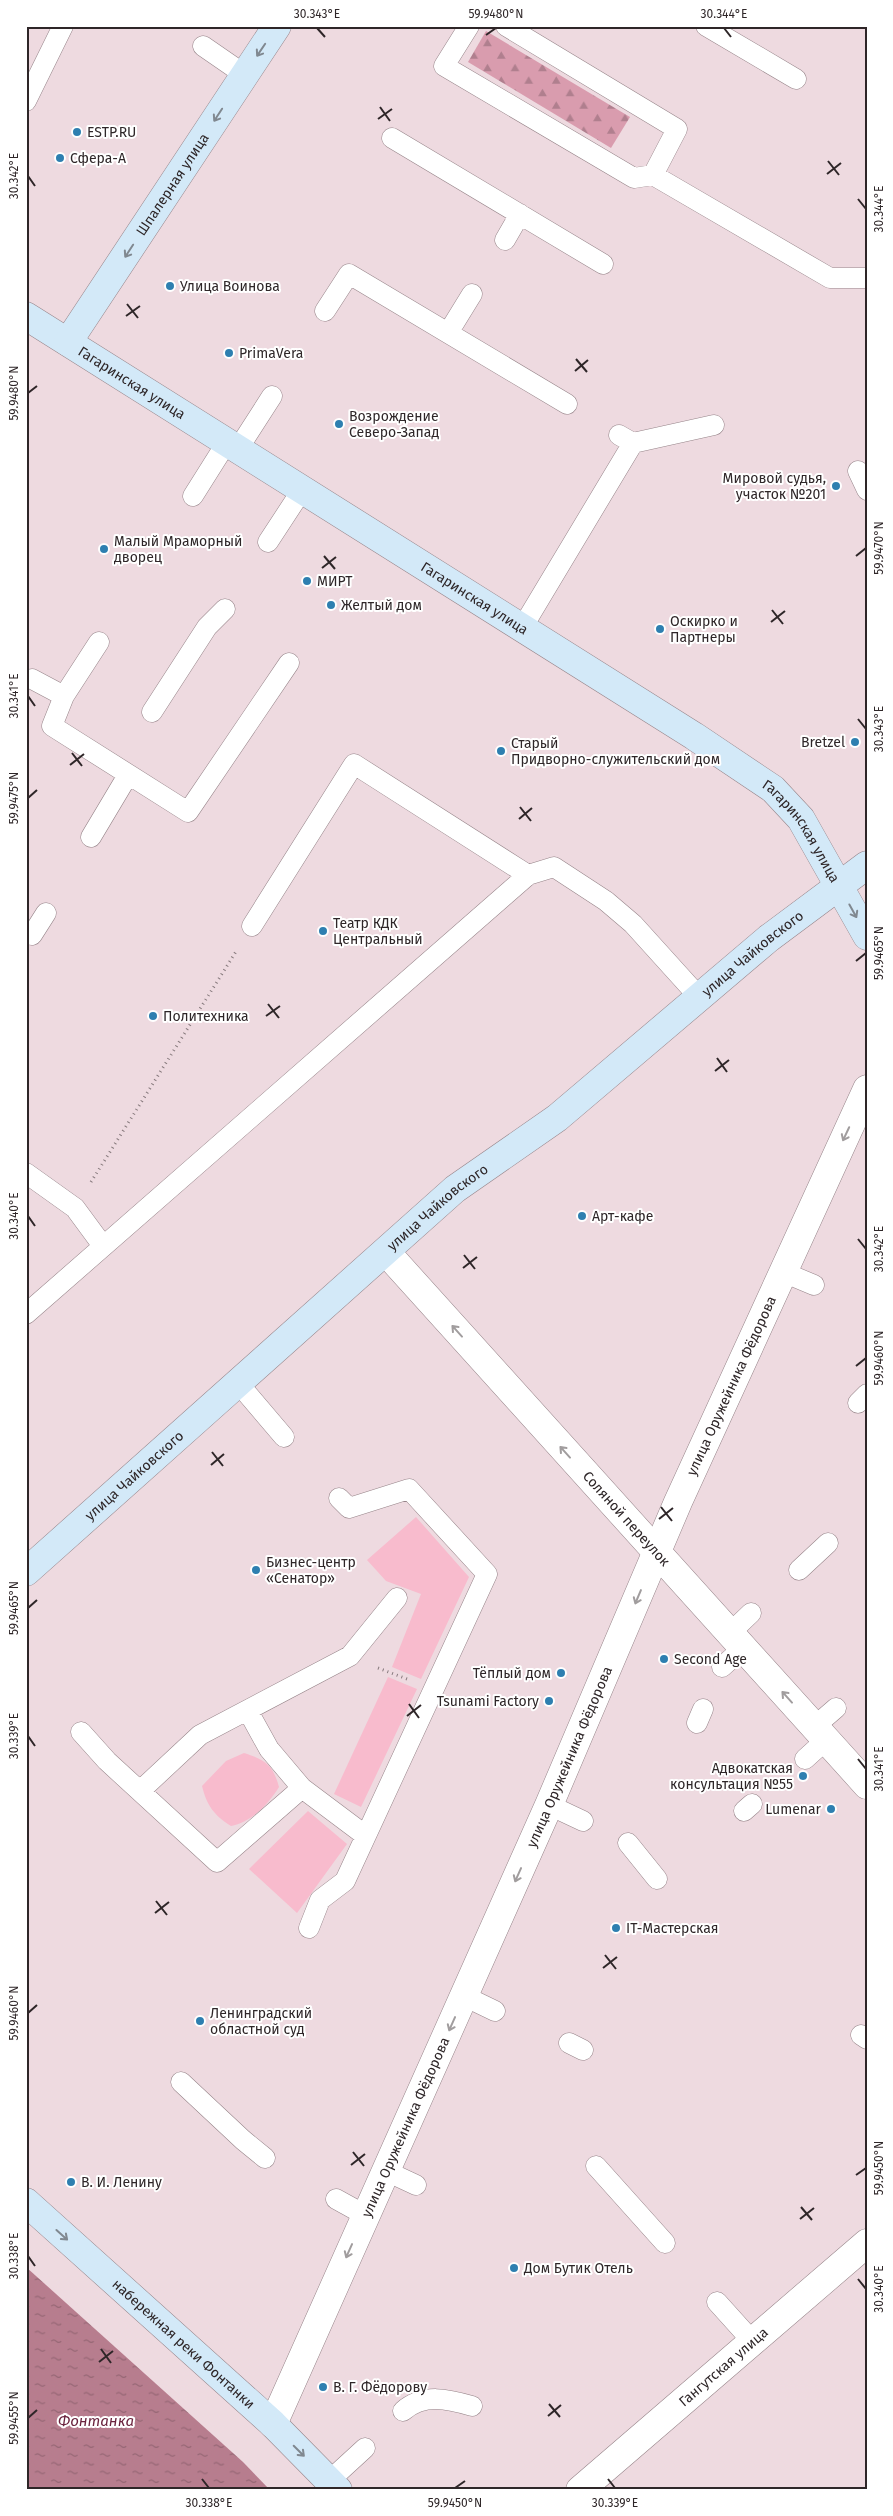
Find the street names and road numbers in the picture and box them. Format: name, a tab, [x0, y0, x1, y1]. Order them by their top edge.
street label: Шпалерная улица	[133, 130, 213, 239]
street label: Гагаринская улица	[75, 343, 188, 423]
street label: Гагаринская улица	[418, 559, 531, 639]
street label: Гагаринская улица	[759, 776, 843, 886]
street label: улица Чайковского	[699, 907, 807, 1000]
street label: улица Чайковского	[384, 1161, 491, 1255]
street label: улица Оружейника Фёдорова	[683, 1293, 780, 1478]
street label: улица Чайковского	[82, 1427, 187, 1524]
street label: Соляной переулок	[579, 1468, 674, 1570]
street label: улица Оружейника Фёдорова	[523, 1664, 616, 1850]
street label: улица Оружейника Фёдорова	[358, 2035, 453, 2220]
street label: набережная реки Фонтанки	[109, 2276, 258, 2412]
street label: Гангутская улица	[675, 2324, 772, 2410]

